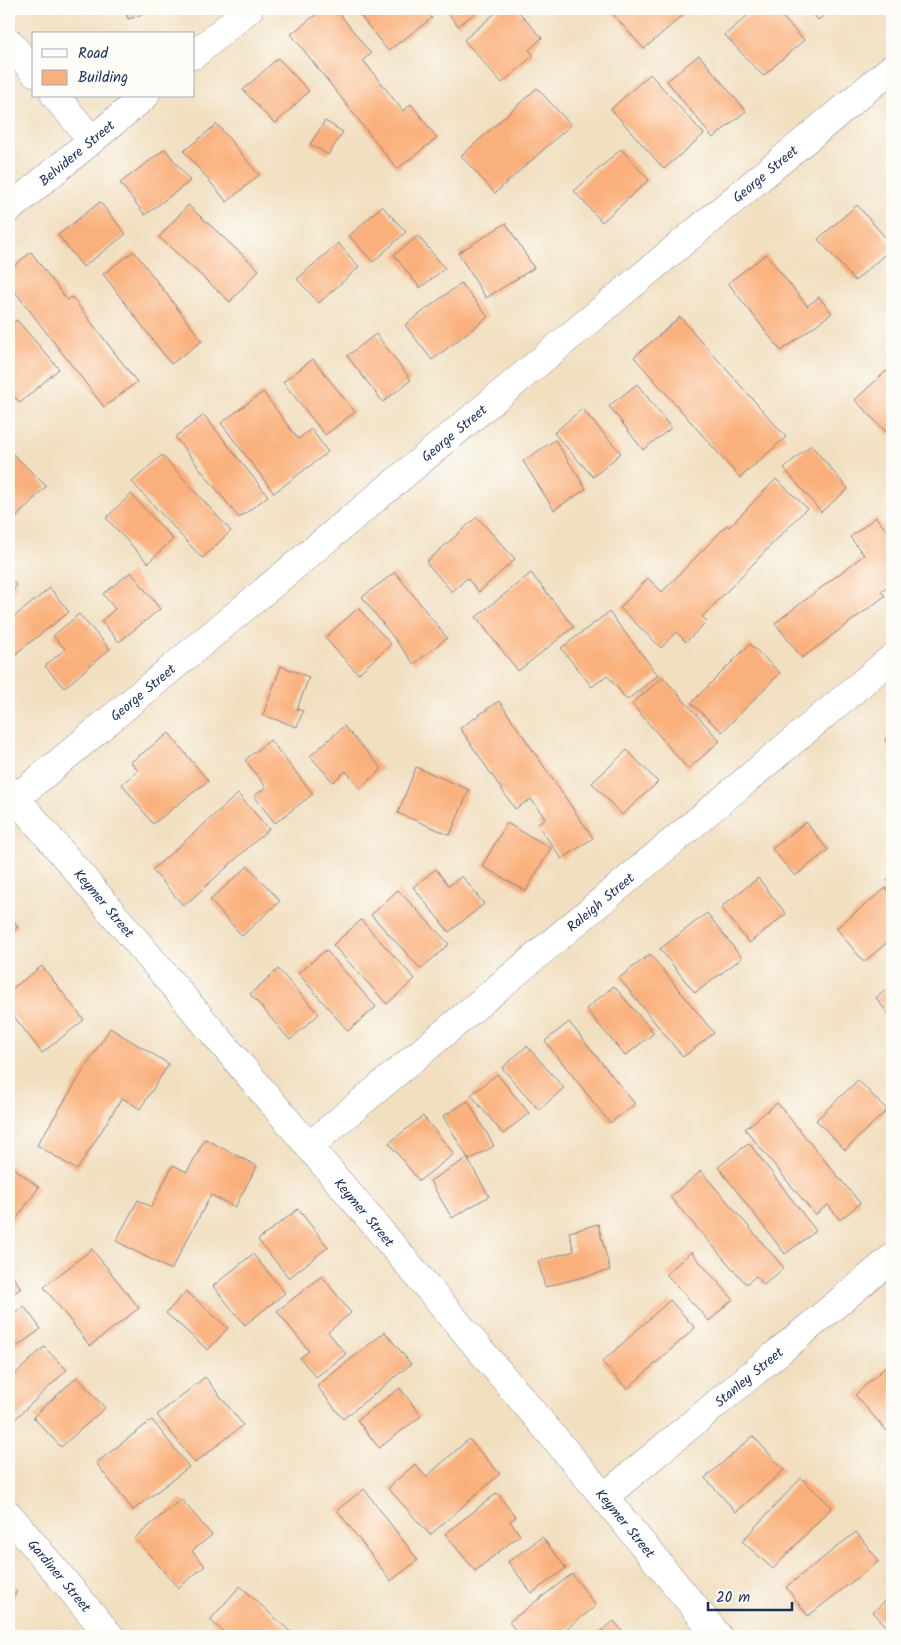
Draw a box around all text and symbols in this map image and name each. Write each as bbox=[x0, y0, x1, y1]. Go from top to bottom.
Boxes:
legend bbox=[32, 32, 195, 98]
text: Road bbox=[78, 42, 109, 66]
text: Building bbox=[78, 66, 128, 90]
street label: Belvidere Street bbox=[34, 115, 121, 192]
street label: George Street bbox=[728, 140, 804, 209]
street label: George Street bbox=[417, 399, 493, 468]
street label: George Street bbox=[106, 659, 182, 727]
street label: Keymer Street bbox=[68, 864, 140, 944]
street label: Raleigh Street bbox=[562, 867, 640, 938]
street label: Keymer Street bbox=[328, 1174, 400, 1253]
street label: Stanley Street bbox=[710, 1342, 789, 1413]
street label: Keymer Street bbox=[589, 1484, 660, 1564]
street label: Gardiner Street bbox=[22, 1535, 96, 1618]
scale bar bbox=[708, 1580, 792, 1612]
text: 20 m bbox=[716, 1586, 750, 1610]

